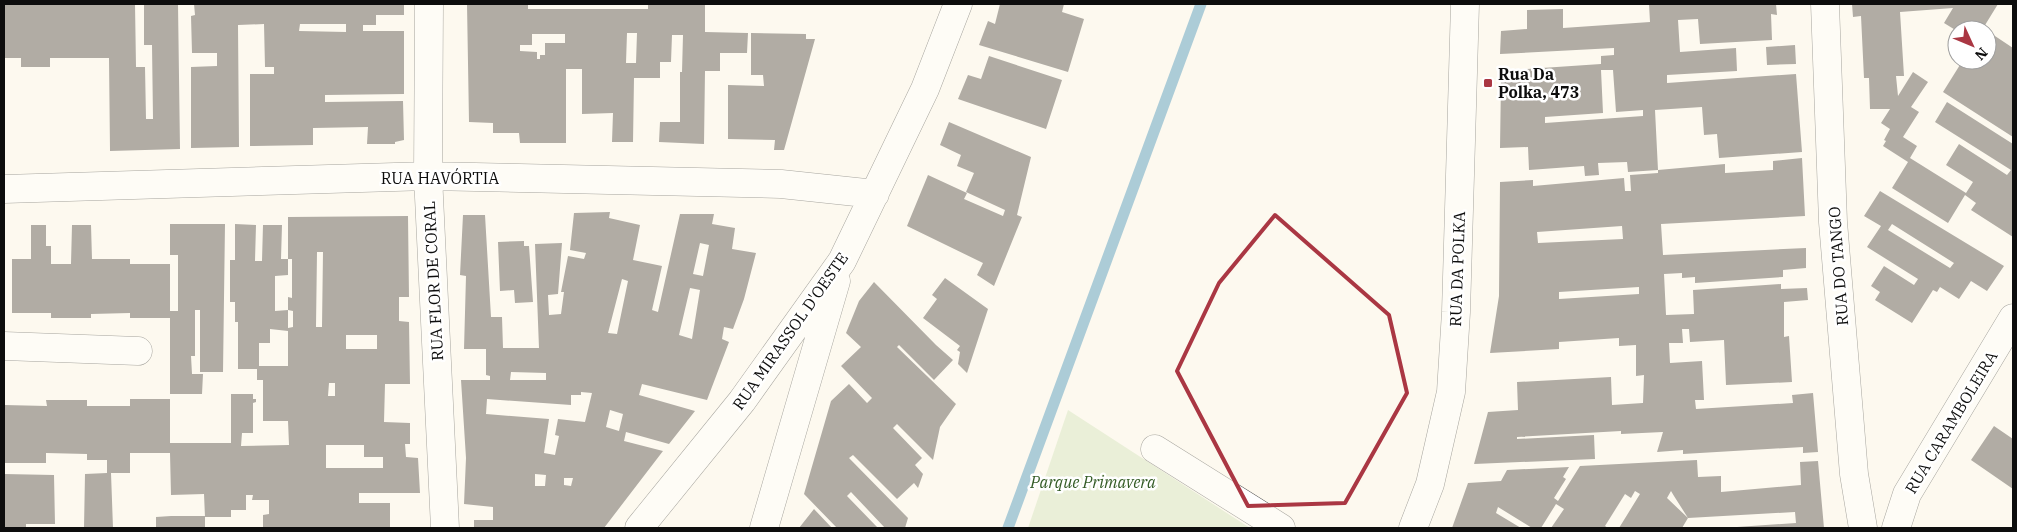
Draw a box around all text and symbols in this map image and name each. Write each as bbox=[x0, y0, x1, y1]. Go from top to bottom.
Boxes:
north arrow bbox=[1947, 20, 1997, 70]
text: N bbox=[1971, 44, 1992, 64]
place label: Rua Da Polka, 473 bbox=[1498, 64, 1579, 102]
marker: Rua Da Polka, 473 bbox=[1482, 77, 1494, 89]
street label: RUA HAVÓRTIA bbox=[381, 167, 499, 188]
street label: RUA FLOR DE CORAL bbox=[419, 201, 447, 361]
street label: RUA DO TANGO bbox=[1824, 206, 1852, 326]
street label: RUA DA POLKA bbox=[1445, 211, 1469, 327]
street label: RUA MIRASSOL D'OESTE bbox=[728, 248, 852, 414]
street label: RUA CARAMBOLEIRA bbox=[1900, 347, 2002, 497]
park label: Parque Primavera bbox=[1029, 472, 1156, 492]

